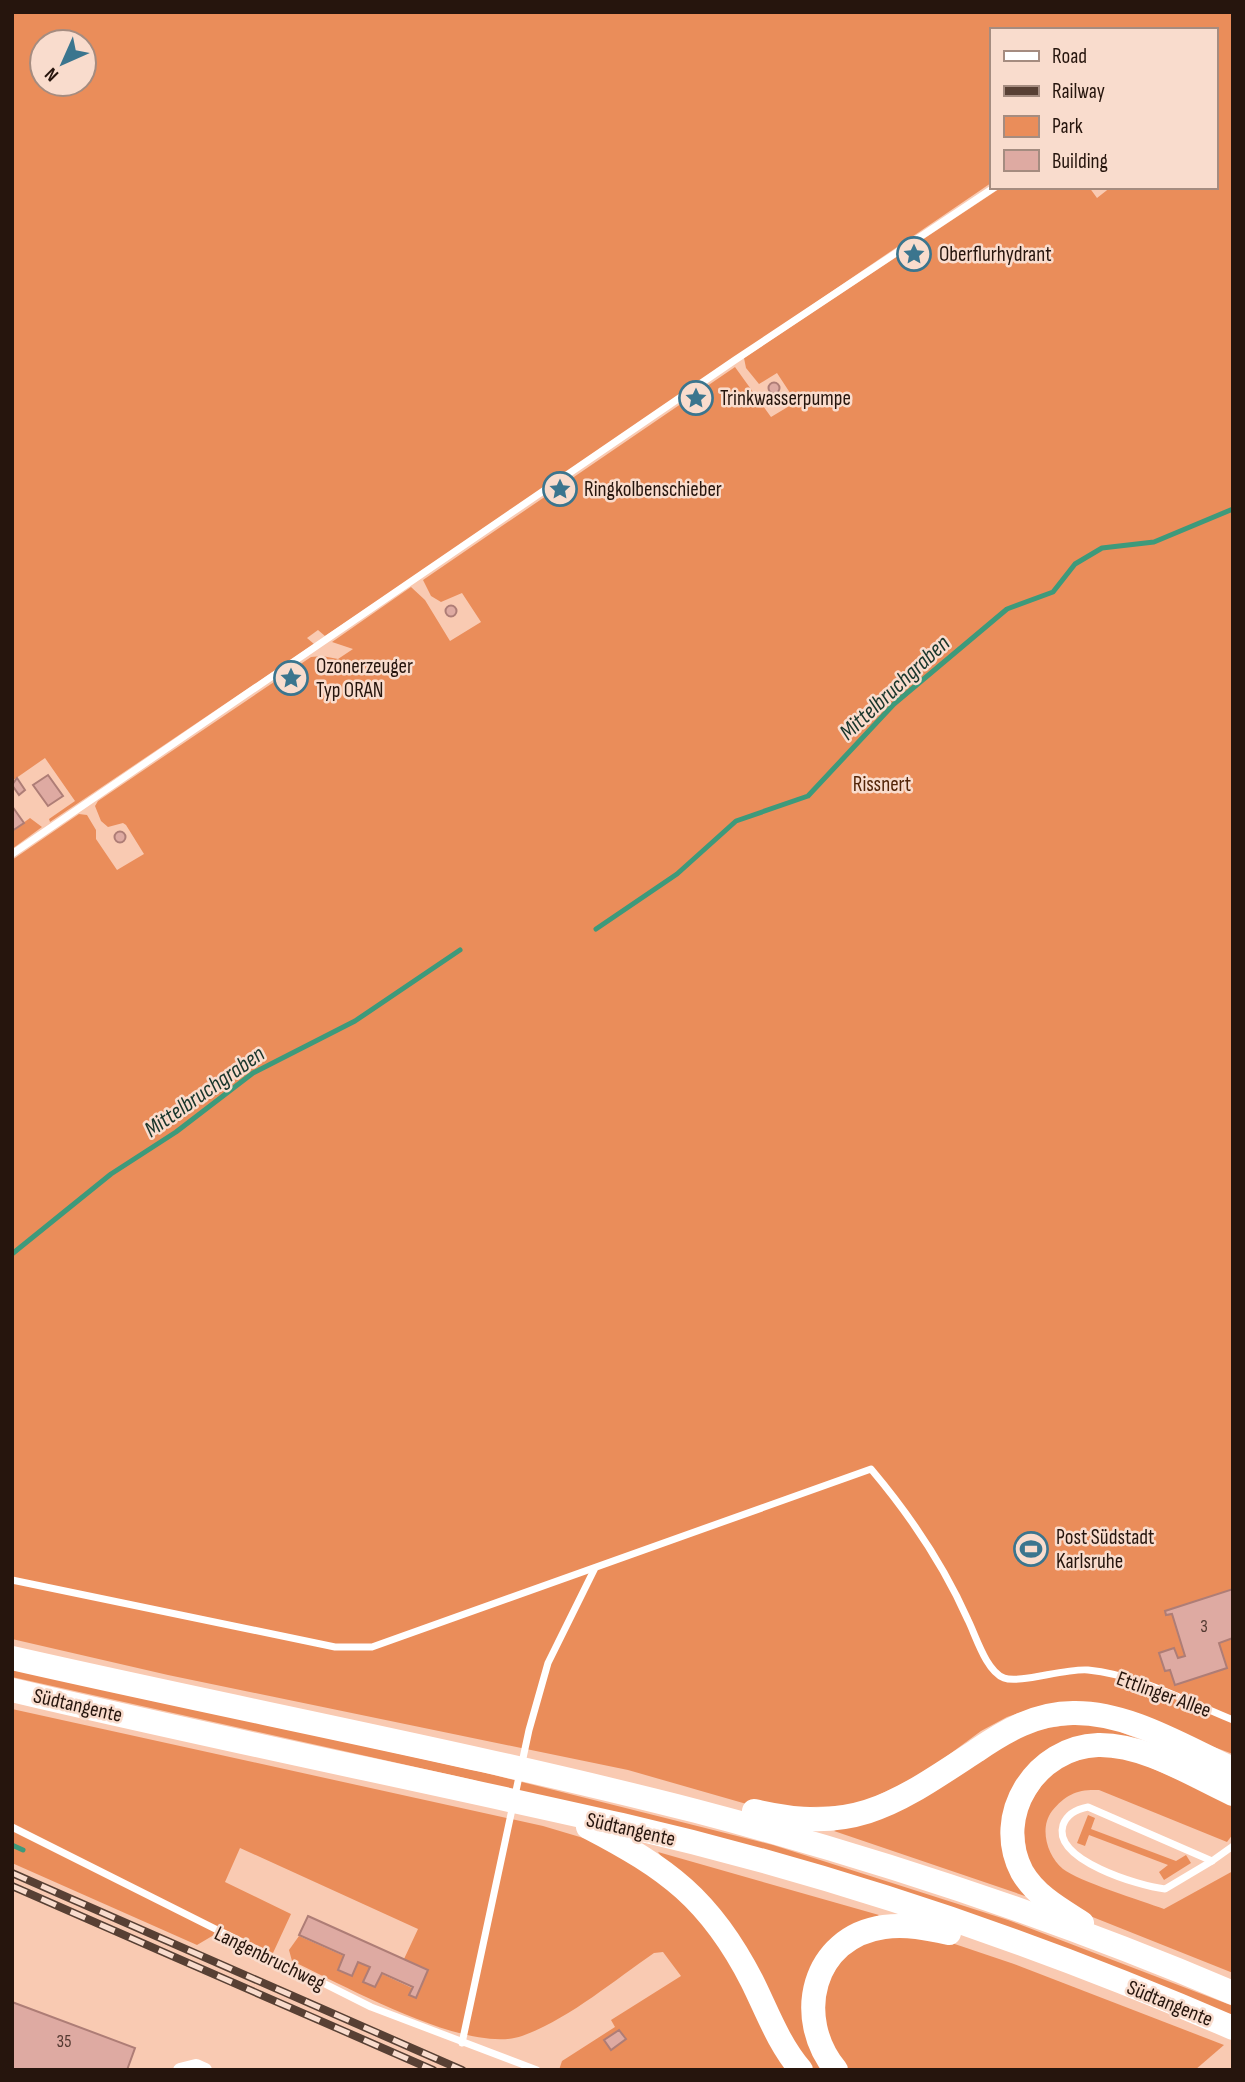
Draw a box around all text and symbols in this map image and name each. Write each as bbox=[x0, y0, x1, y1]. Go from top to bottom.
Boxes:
north arrow bbox=[28, 28, 98, 98]
legend bbox=[990, 28, 1217, 189]
text: Road bbox=[1052, 44, 1087, 69]
text: N bbox=[40, 62, 64, 86]
text: Railway bbox=[1052, 79, 1105, 104]
text: Park bbox=[1052, 114, 1083, 139]
text: Building bbox=[1052, 149, 1108, 174]
place icon: Oberflurhydrant bbox=[895, 235, 933, 273]
place label: Oberflurhydrant bbox=[939, 242, 1052, 267]
place icon: Trinkwasserpumpe bbox=[677, 379, 715, 417]
place label: Trinkwasserpumpe bbox=[720, 386, 851, 411]
place icon: Ringkolbenschieber bbox=[541, 470, 579, 508]
place label: Ringkolbenschieber bbox=[584, 477, 722, 502]
water label: Mittelbruchgraben bbox=[834, 629, 956, 746]
place label: Ozonerzeuger Typ ORAN bbox=[316, 654, 413, 703]
place icon: Ozonerzeuger Typ ORAN bbox=[272, 659, 310, 697]
park label: Rissnert bbox=[853, 772, 911, 797]
water label: Mittelbruchgraben bbox=[139, 1040, 271, 1144]
place label: Post Südstadt Karlsruhe bbox=[1056, 1525, 1154, 1574]
sports icon: Post Südstadt Karlsruhe bbox=[1012, 1530, 1050, 1568]
house number: 3 bbox=[1200, 1616, 1208, 1637]
street label: Ettlinger Allee bbox=[1113, 1666, 1215, 1723]
street label: Südtangente bbox=[31, 1683, 125, 1728]
street label: Südtangente bbox=[584, 1807, 678, 1852]
street label: Langenbruchweg bbox=[210, 1921, 329, 1996]
street label: Südtangente bbox=[1123, 1975, 1216, 2032]
house number: 35 bbox=[57, 2031, 71, 2052]

